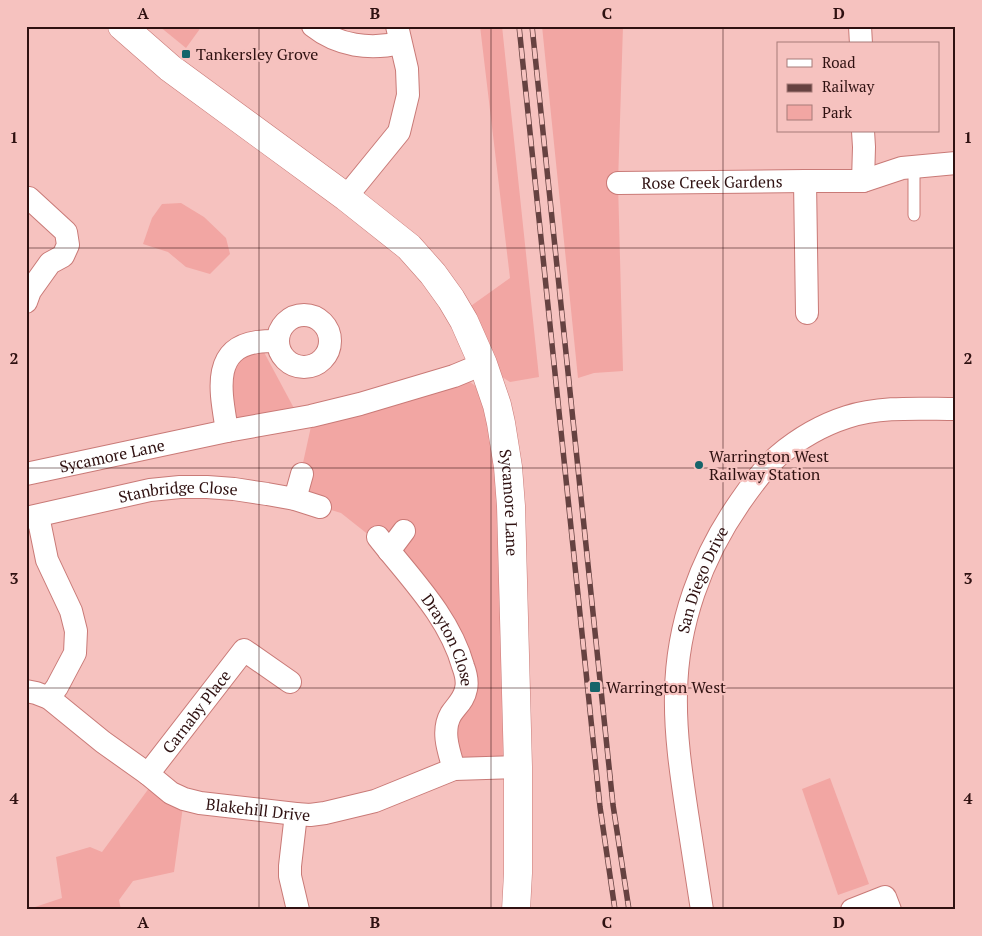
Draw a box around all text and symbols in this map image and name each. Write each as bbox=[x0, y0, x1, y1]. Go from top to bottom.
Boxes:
text: A bbox=[137, 2, 149, 24]
text: B bbox=[370, 2, 380, 24]
text: C bbox=[602, 2, 612, 24]
text: D bbox=[833, 2, 845, 24]
legend bbox=[777, 42, 940, 132]
place label: Tankersley Grove bbox=[196, 43, 318, 65]
marker: Tankersley Grove bbox=[180, 48, 192, 60]
text: Road bbox=[822, 52, 855, 72]
text: Railway bbox=[822, 76, 875, 96]
text: Park bbox=[822, 102, 852, 122]
text: 1 bbox=[9, 126, 19, 148]
text: 1 bbox=[963, 126, 973, 148]
street label: Rose Creek Gardens bbox=[641, 170, 783, 194]
text: 2 bbox=[9, 347, 19, 369]
text: 2 bbox=[963, 347, 973, 369]
street label: Sycamore Lane bbox=[57, 434, 167, 478]
place label: Warrington West Railway Station bbox=[709, 445, 829, 485]
street label: Sycamore Lane bbox=[494, 448, 523, 557]
marker: Warrington West Railway Station bbox=[693, 459, 705, 471]
street label: Stanbridge Close bbox=[116, 476, 239, 508]
street label: San Diego Drive bbox=[672, 522, 733, 635]
text: 3 bbox=[9, 567, 19, 589]
text: 3 bbox=[963, 567, 973, 589]
street label: Drayton Close bbox=[417, 589, 478, 686]
street label: Carnaby Place bbox=[157, 665, 236, 758]
place label: Warrington West bbox=[606, 676, 726, 698]
marker: Warrington West bbox=[588, 680, 602, 694]
text: 4 bbox=[9, 787, 19, 809]
text: 4 bbox=[963, 787, 973, 809]
street label: Blakehill Drive bbox=[205, 793, 311, 826]
text: A bbox=[137, 911, 149, 933]
text: B bbox=[370, 911, 380, 933]
text: C bbox=[602, 911, 612, 933]
text: D bbox=[833, 911, 845, 933]

